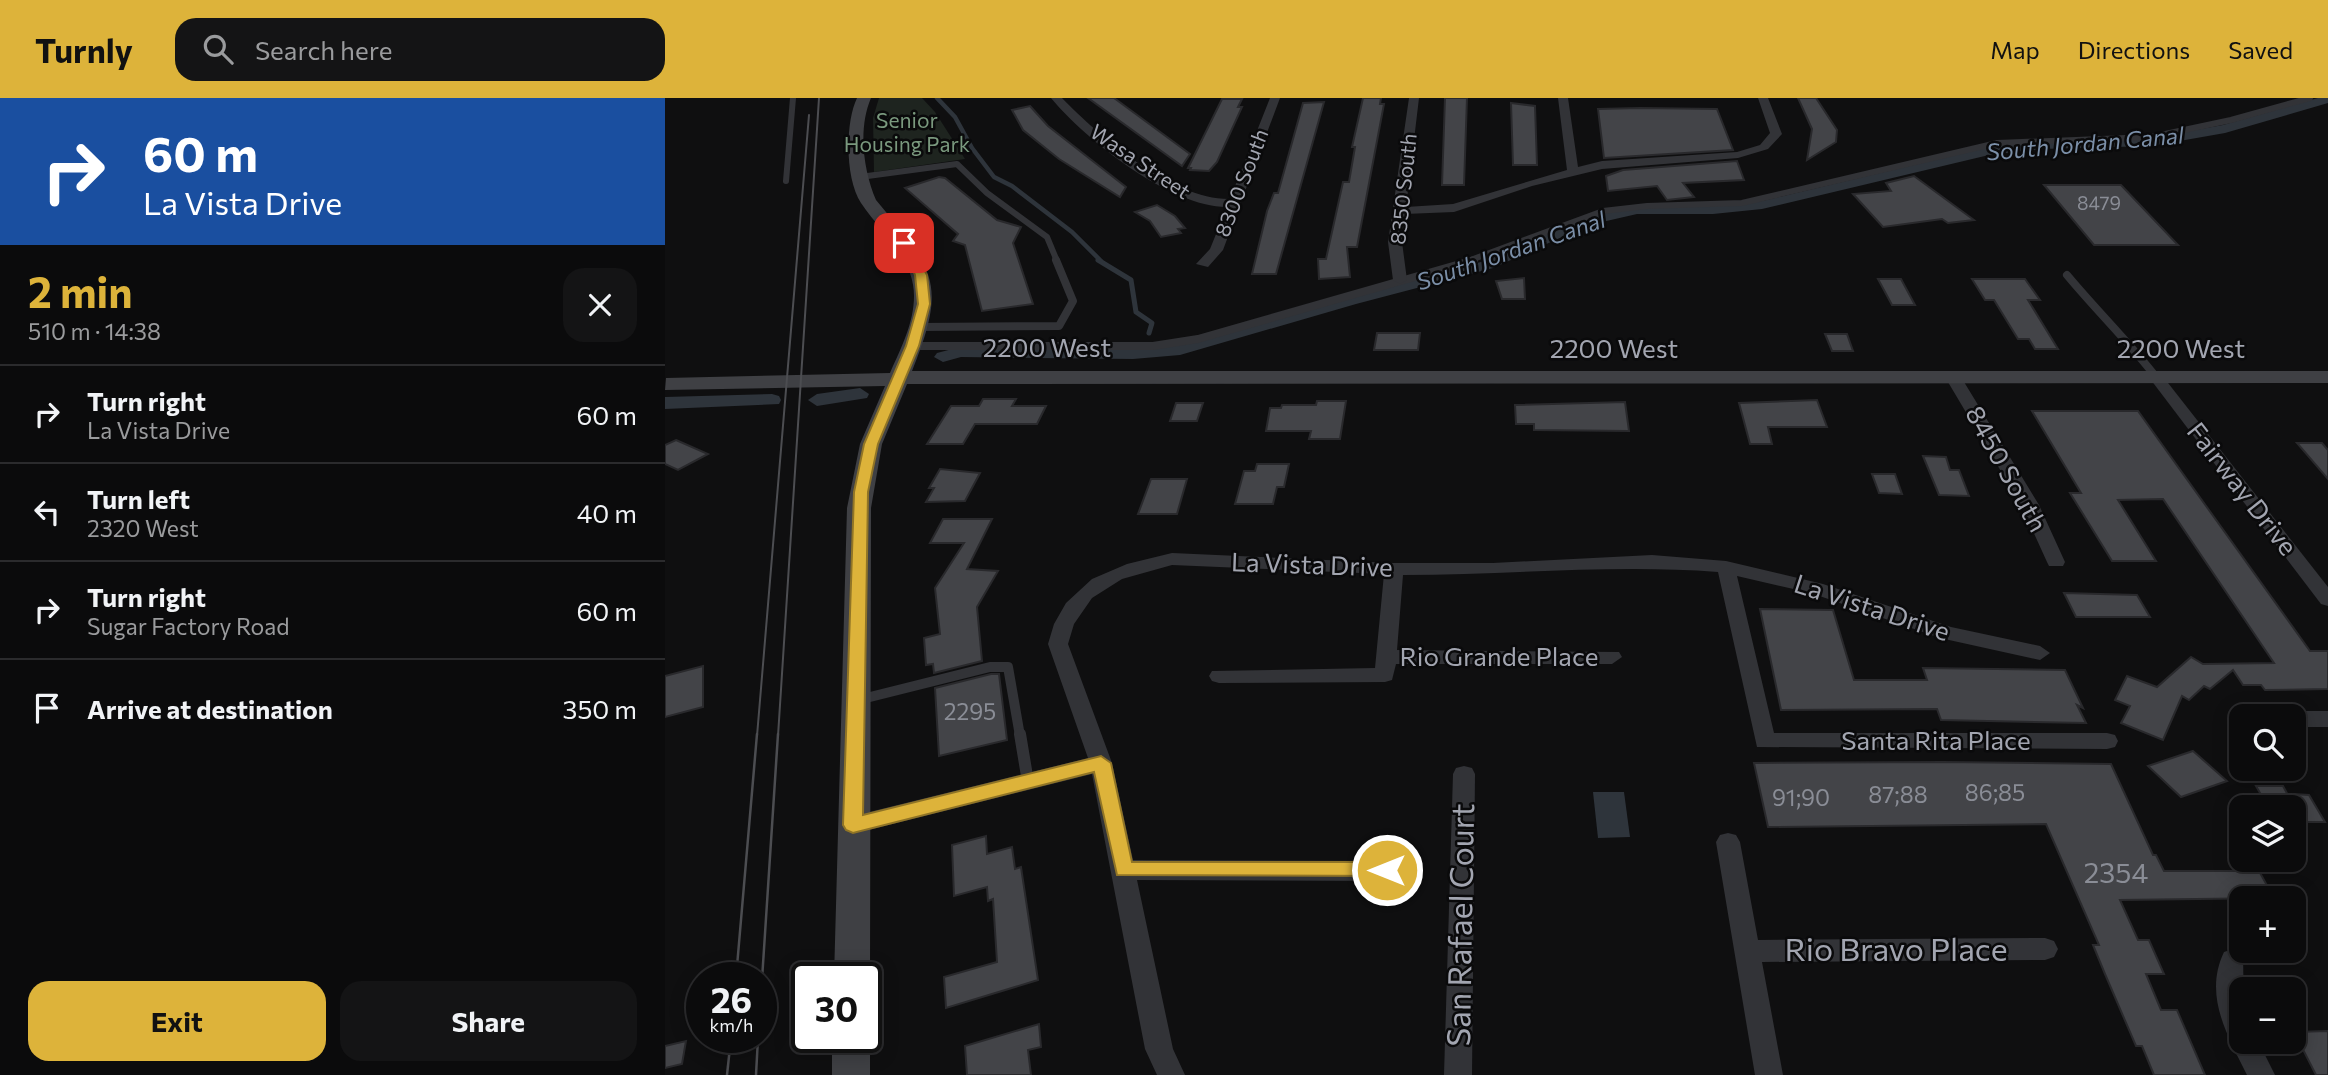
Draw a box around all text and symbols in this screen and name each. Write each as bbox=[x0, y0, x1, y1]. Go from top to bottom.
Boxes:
search box bbox=[175, 18, 665, 81]
text: Turnly bbox=[35, 29, 133, 70]
icon: search bbox=[199, 30, 237, 68]
text: Search here bbox=[255, 34, 392, 65]
text: Map bbox=[1990, 35, 2040, 64]
text: Directions bbox=[2078, 35, 2190, 64]
text: Saved bbox=[2228, 35, 2293, 64]
park label: Senior Housing Park bbox=[844, 107, 970, 156]
street label: Wasa Street bbox=[1086, 118, 1196, 203]
water label: South Jordan Canal bbox=[1985, 120, 2186, 166]
text: 60 m bbox=[143, 122, 258, 182]
street label: 8300 South bbox=[1209, 125, 1273, 240]
icon: right bbox=[28, 126, 119, 217]
street label: 8350 South bbox=[1384, 132, 1421, 246]
text: La Vista Drive bbox=[143, 182, 342, 222]
house number: 8479 bbox=[2077, 191, 2121, 214]
water label: South Jordan Canal bbox=[1412, 204, 1610, 296]
pin bbox=[874, 213, 934, 273]
icon: arrive bbox=[885, 224, 923, 262]
text: 2 min bbox=[28, 265, 133, 317]
button: close bbox=[563, 268, 637, 342]
text: 510 m · 14:38 bbox=[28, 317, 161, 345]
street label: 2200 West bbox=[983, 331, 1111, 362]
street label: 2200 West bbox=[1550, 332, 1678, 363]
street label: 2200 West bbox=[2117, 332, 2245, 363]
text: Turn right bbox=[87, 385, 206, 416]
icon: right bbox=[28, 395, 66, 433]
text: 60 m bbox=[577, 399, 637, 430]
street label: 8450 South bbox=[1960, 400, 2055, 537]
street label: Fairway Drive bbox=[2182, 415, 2305, 561]
text: La Vista Drive bbox=[87, 416, 230, 444]
text: Turn left bbox=[87, 483, 190, 514]
icon: left bbox=[28, 493, 66, 531]
text: 40 m bbox=[577, 497, 637, 528]
text: 2320 West bbox=[87, 514, 199, 542]
street label: La Vista Drive bbox=[1231, 545, 1393, 582]
street label: La Vista Drive bbox=[1791, 567, 1954, 646]
text: Turn right bbox=[87, 581, 206, 612]
icon: right bbox=[28, 591, 66, 629]
text: 60 m bbox=[577, 595, 637, 626]
text: Sugar Factory Road bbox=[87, 612, 290, 640]
street label: Rio Grande Place bbox=[1399, 640, 1599, 671]
icon: arrive bbox=[28, 689, 66, 727]
text: Arrive at destination bbox=[87, 693, 333, 724]
text: 350 m bbox=[563, 693, 637, 724]
house number: 2295 bbox=[944, 697, 996, 725]
map controls bbox=[2229, 704, 2306, 1054]
button: search bbox=[2229, 704, 2306, 781]
street label: Santa Rita Place bbox=[1841, 724, 2031, 755]
house number: 86;85 bbox=[1965, 778, 2025, 806]
house number: 87;88 bbox=[1868, 780, 1928, 808]
house number: 91;90 bbox=[1772, 783, 1830, 811]
button: layers bbox=[2229, 795, 2306, 872]
street label: San Rafael Court bbox=[1437, 803, 1481, 1047]
position arrow bbox=[1350, 833, 1424, 907]
house number: 2354 bbox=[2084, 855, 2148, 889]
button: + bbox=[2229, 886, 2306, 963]
street label: Rio Bravo Place bbox=[1784, 928, 2008, 968]
speed limit sign: 30 bbox=[791, 962, 882, 1053]
text: 26 bbox=[711, 977, 752, 1020]
button: − bbox=[2229, 977, 2306, 1054]
button: Exit bbox=[28, 981, 326, 1061]
button: Share bbox=[340, 981, 637, 1061]
text: km/h bbox=[710, 1014, 753, 1036]

